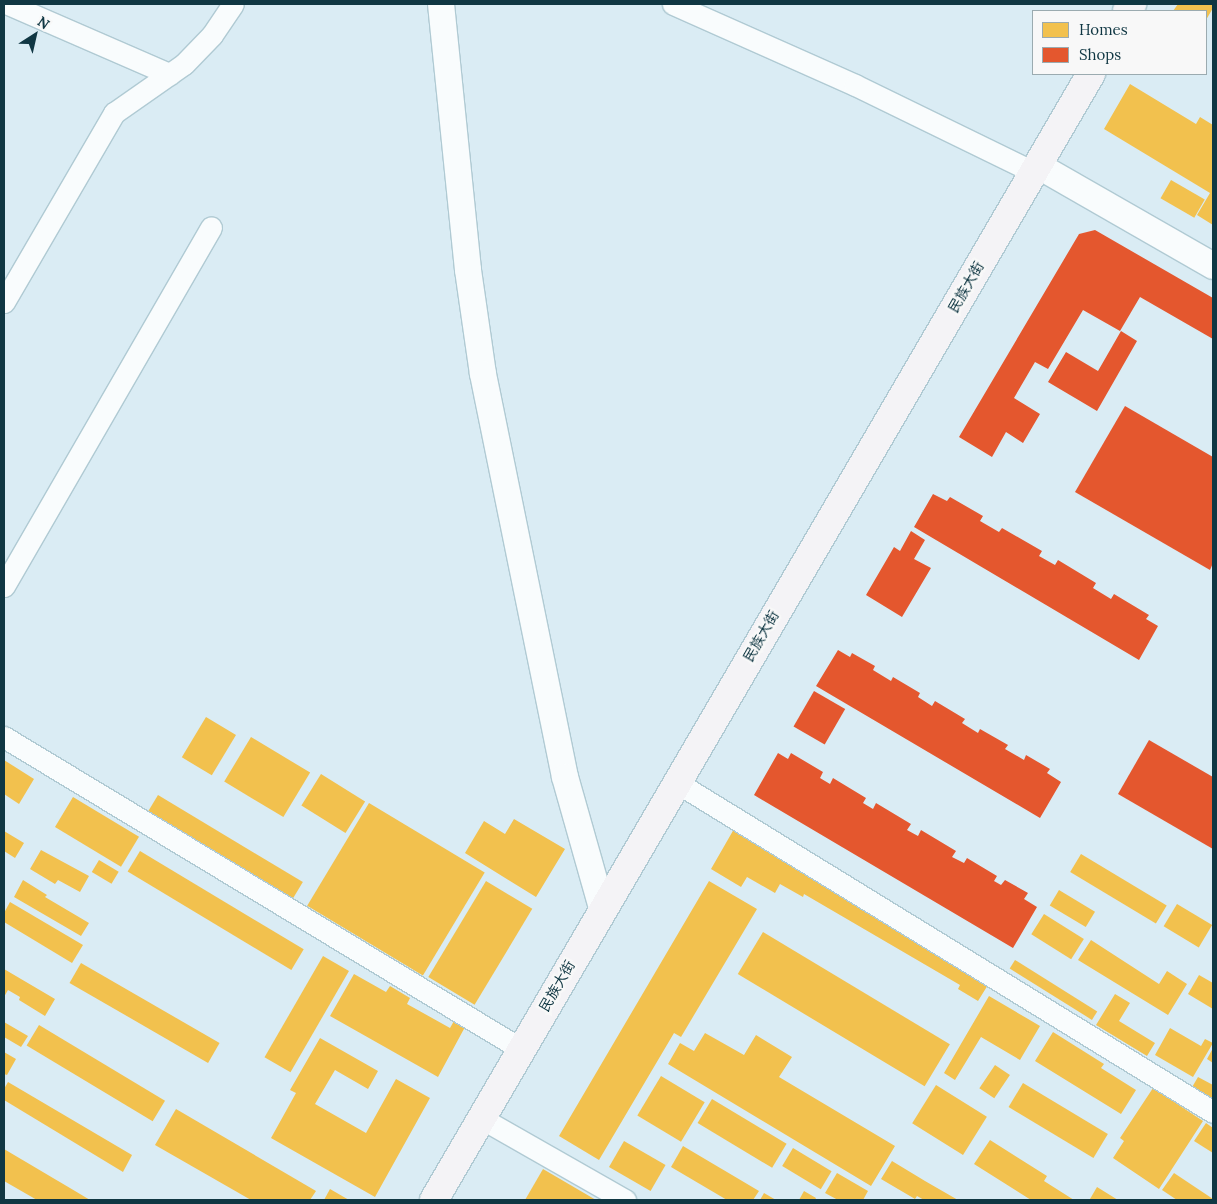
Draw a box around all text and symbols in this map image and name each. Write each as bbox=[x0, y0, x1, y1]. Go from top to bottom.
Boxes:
north arrow bbox=[10, 10, 60, 60]
legend bbox=[1032, 10, 1207, 75]
text: N bbox=[34, 12, 53, 33]
text: Homes bbox=[1079, 20, 1128, 39]
text: Shops bbox=[1079, 45, 1121, 64]
street label: 民族大街 bbox=[945, 259, 987, 315]
street label: 民族大街 bbox=[740, 608, 782, 664]
street label: 民族大街 bbox=[536, 958, 578, 1014]

